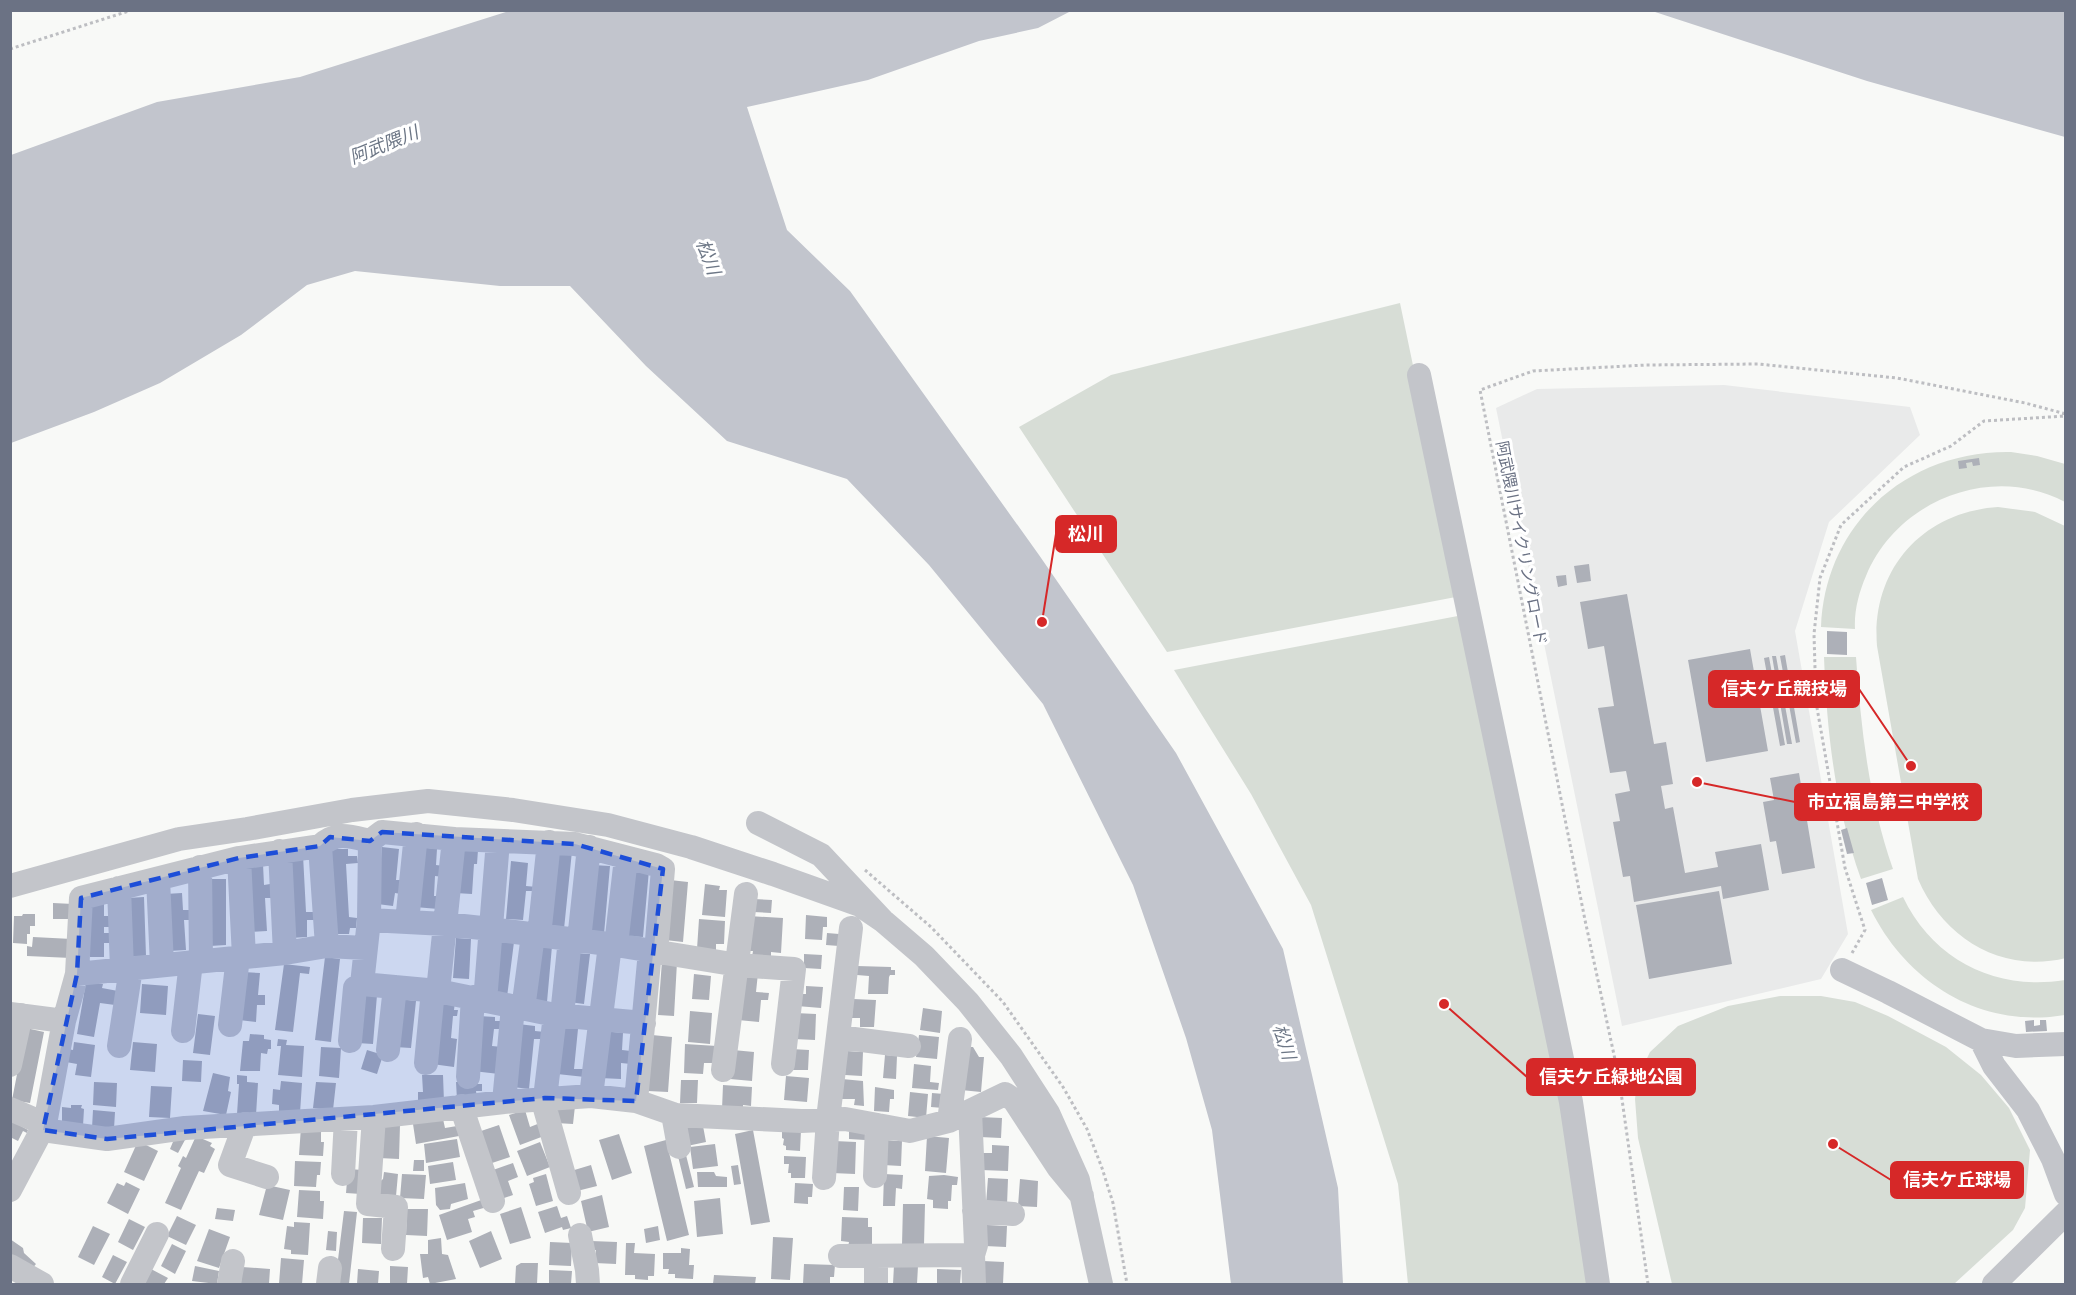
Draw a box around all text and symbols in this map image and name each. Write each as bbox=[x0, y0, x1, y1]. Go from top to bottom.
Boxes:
water label: 阿武隈川 bbox=[346, 120, 423, 169]
water label: 松川 bbox=[691, 236, 726, 280]
street label: 阿武隈川サイクリングロード bbox=[1492, 439, 1552, 647]
callout: 松川 bbox=[1056, 516, 1116, 552]
text: 松川 bbox=[1068, 522, 1104, 545]
callout: 信夫ケ丘競技場 bbox=[1709, 671, 1859, 707]
text: 信夫ケ丘競技場 bbox=[1721, 677, 1847, 700]
callout: 市立福島第三中学校 bbox=[1795, 784, 1981, 820]
text: 市立福島第三中学校 bbox=[1807, 790, 1969, 813]
water label: 松川 bbox=[1268, 1021, 1302, 1064]
callout: 信夫ケ丘緑地公園 bbox=[1527, 1059, 1695, 1095]
text: 信夫ケ丘緑地公園 bbox=[1539, 1065, 1683, 1088]
callout: 信夫ケ丘球場 bbox=[1891, 1162, 2023, 1198]
text: 信夫ケ丘球場 bbox=[1903, 1168, 2011, 1191]

